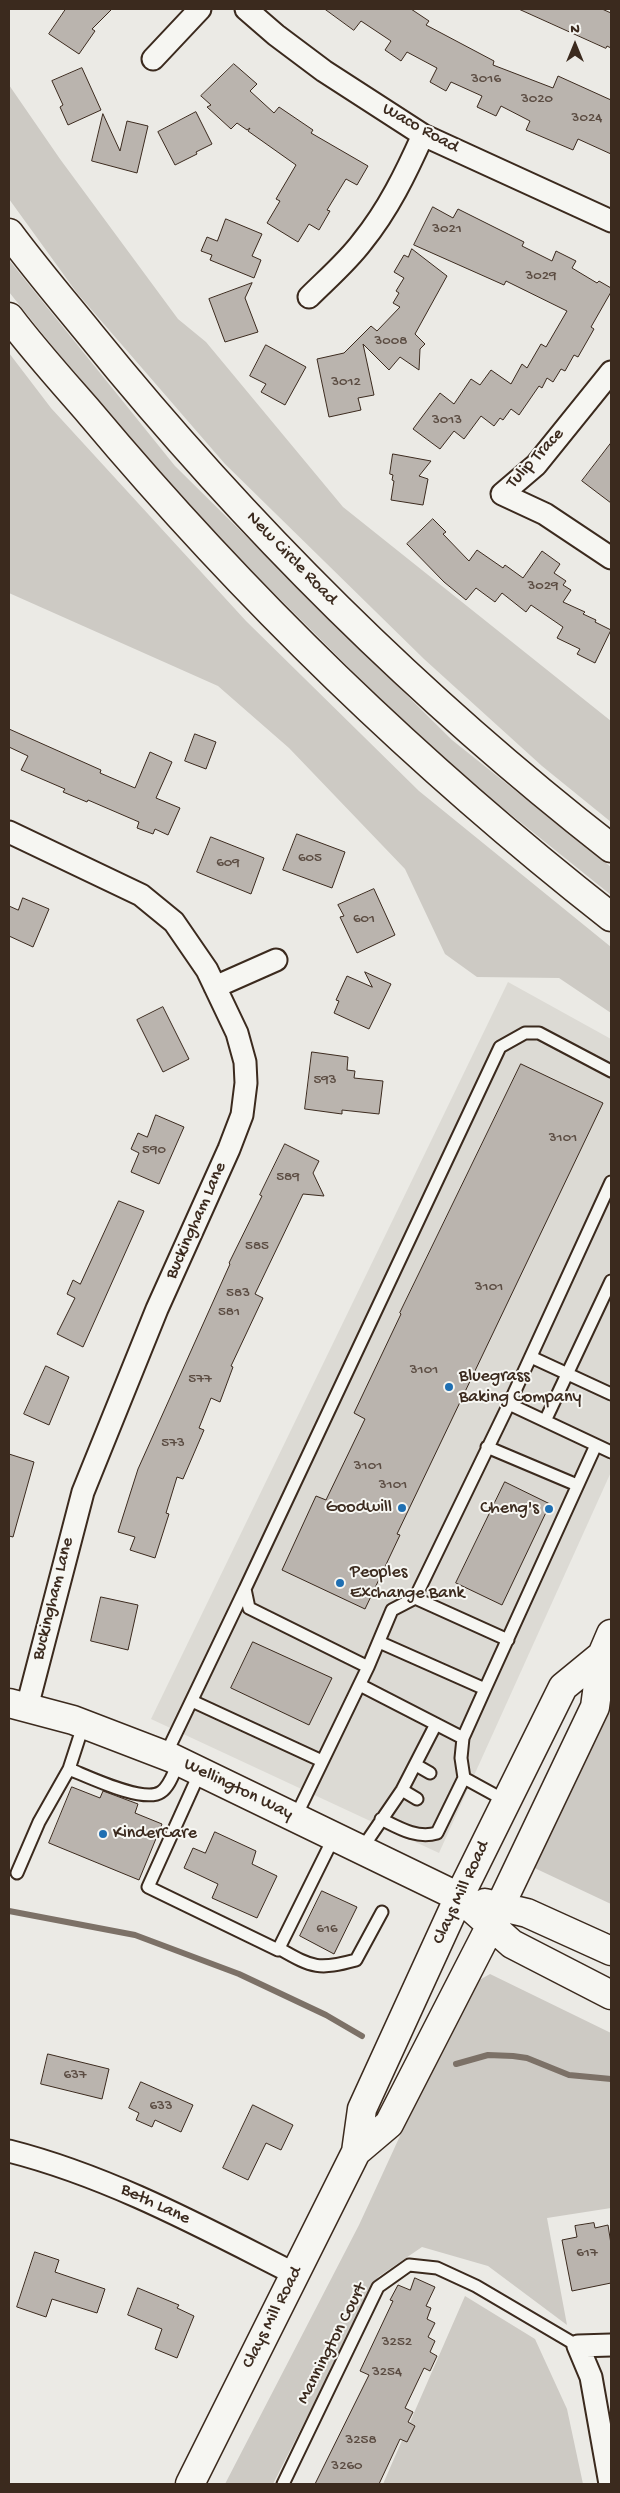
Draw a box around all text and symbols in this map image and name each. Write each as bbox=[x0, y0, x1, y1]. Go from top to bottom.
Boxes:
north arrow bbox=[550, 20, 600, 70]
text: N bbox=[570, 21, 580, 38]
house number: 3016 bbox=[471, 71, 501, 89]
house number: 3020 bbox=[521, 91, 553, 109]
street label: Waco Road bbox=[378, 99, 462, 159]
house number: 3024 bbox=[572, 110, 602, 128]
house number: 3021 bbox=[432, 221, 462, 239]
house number: 3029 bbox=[525, 268, 557, 286]
house number: 3008 bbox=[374, 333, 408, 351]
house number: 3012 bbox=[331, 374, 361, 392]
house number: 3013 bbox=[432, 412, 462, 430]
street label: Tulip Trace bbox=[503, 424, 569, 494]
street label: New Circle Road bbox=[241, 508, 341, 610]
house number: 3029 bbox=[527, 578, 559, 596]
house number: 605 bbox=[298, 850, 322, 868]
house number: 609 bbox=[216, 855, 240, 873]
house number: 601 bbox=[353, 911, 375, 929]
house number: 593 bbox=[313, 1072, 337, 1090]
house number: 3101 bbox=[549, 1130, 577, 1148]
house number: 590 bbox=[142, 1142, 166, 1160]
street label: Buckingham Lane bbox=[162, 1159, 232, 1283]
house number: 589 bbox=[276, 1169, 300, 1187]
house number: 585 bbox=[245, 1238, 269, 1256]
house number: 3101 bbox=[475, 1279, 503, 1297]
house number: 583 bbox=[226, 1285, 250, 1303]
house number: 581 bbox=[218, 1304, 240, 1322]
house number: 3101 bbox=[410, 1362, 438, 1380]
place label: Bluegrass Baking Company bbox=[459, 1366, 581, 1408]
house number: 577 bbox=[188, 1371, 212, 1389]
marker: Bluegrass Baking Company bbox=[443, 1381, 455, 1393]
house number: 573 bbox=[161, 1435, 185, 1453]
house number: 3101 bbox=[354, 1458, 382, 1476]
house number: 3101 bbox=[379, 1477, 407, 1495]
place label: Goodwill bbox=[326, 1497, 392, 1519]
place label: Cheng's bbox=[480, 1498, 539, 1520]
marker: Goodwill bbox=[396, 1502, 408, 1514]
marker: Cheng's bbox=[543, 1503, 555, 1515]
street label: Buckingham Lane bbox=[28, 1535, 80, 1663]
place label: Peoples Exchange Bank bbox=[350, 1562, 465, 1605]
marker: Peoples Exchange Bank bbox=[334, 1577, 346, 1589]
street label: Wellington Way bbox=[180, 1754, 296, 1826]
place label: KinderCare bbox=[113, 1823, 197, 1845]
marker: KinderCare bbox=[97, 1828, 109, 1840]
street label: Clays Mill Road bbox=[429, 1838, 495, 1948]
house number: 616 bbox=[316, 1921, 338, 1939]
house number: 637 bbox=[63, 2067, 87, 2085]
house number: 633 bbox=[149, 2098, 173, 2116]
street label: Beth Lane bbox=[117, 2180, 193, 2230]
house number: 617 bbox=[576, 2245, 598, 2263]
street label: Clays Mill Road bbox=[238, 2263, 308, 2373]
street label: Mannington Court bbox=[293, 2280, 373, 2408]
house number: 3252 bbox=[382, 2334, 412, 2352]
house number: 3254 bbox=[372, 2364, 402, 2382]
house number: 3258 bbox=[345, 2432, 377, 2450]
house number: 3260 bbox=[331, 2458, 363, 2476]

